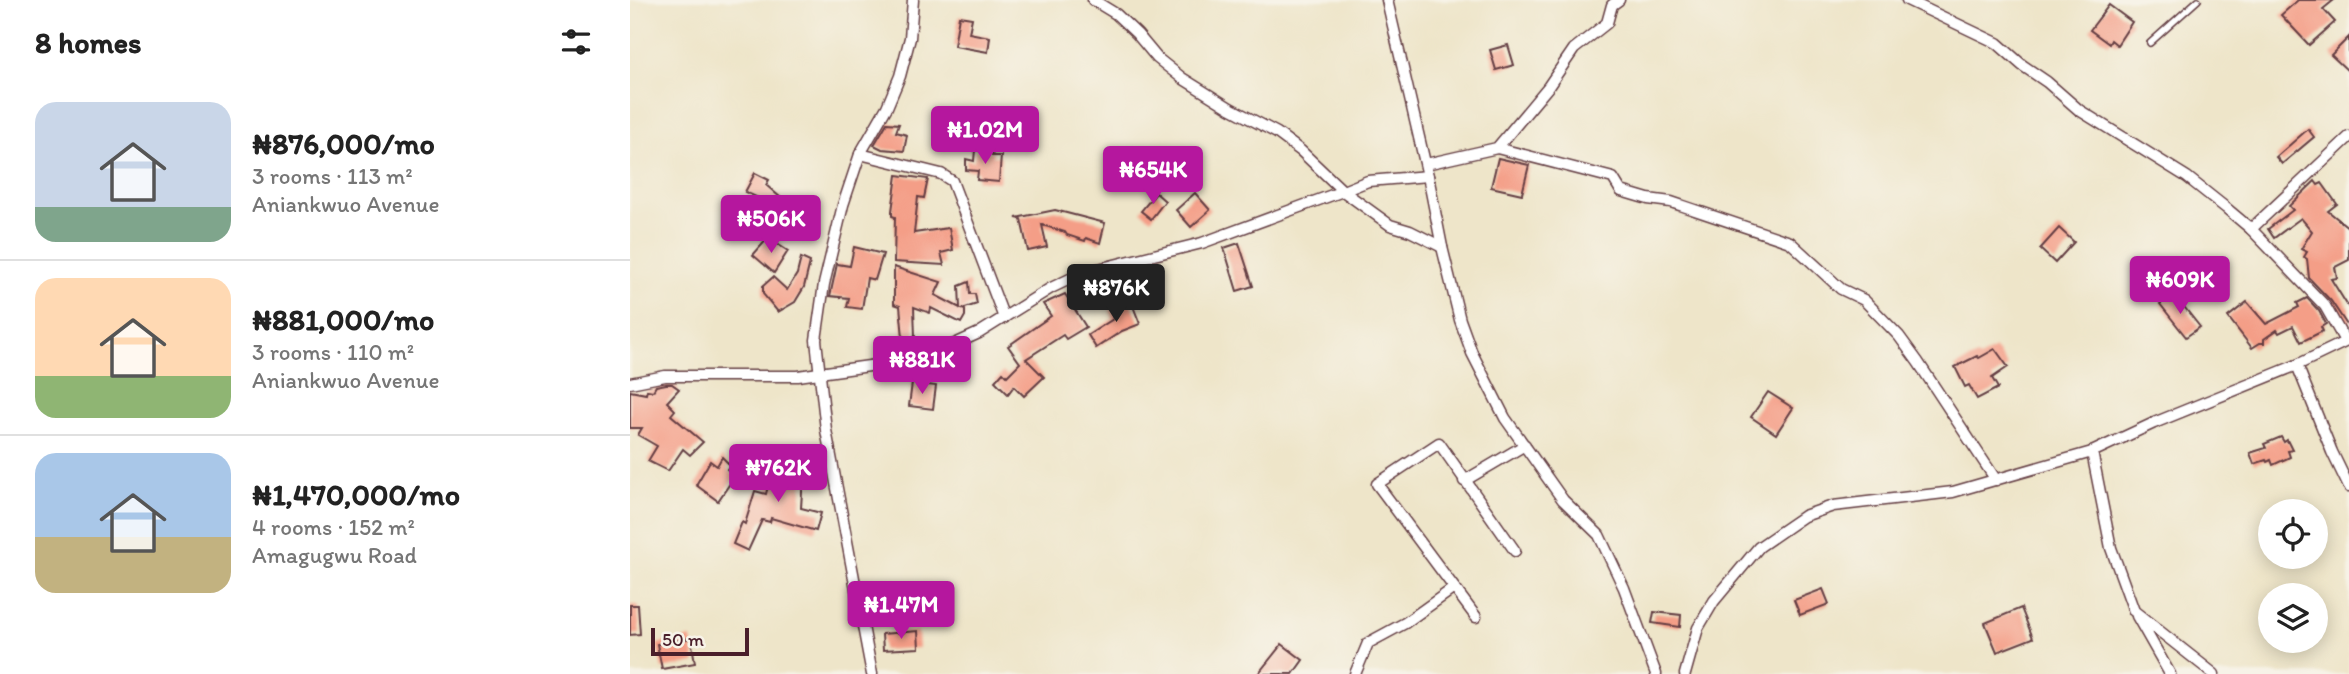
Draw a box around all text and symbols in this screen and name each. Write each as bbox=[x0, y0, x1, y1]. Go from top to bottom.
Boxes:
icon: filters bbox=[557, 23, 595, 61]
text: 8 homes bbox=[35, 24, 142, 61]
pin: ₦1.02M bbox=[928, 106, 1042, 166]
text: ₦1.02M bbox=[947, 115, 1023, 143]
text: ₦876,000/mo bbox=[252, 125, 435, 162]
icon: home bbox=[91, 130, 175, 214]
pin: ₦654K bbox=[1104, 146, 1202, 206]
text: ₦654K bbox=[1119, 155, 1187, 183]
text: 3 rooms · 113 m² bbox=[252, 162, 413, 190]
text: Aniankwuo Avenue bbox=[252, 190, 440, 218]
pin: ₦506K bbox=[722, 196, 820, 255]
text: ₦506K bbox=[737, 204, 805, 232]
pin: ₦609K bbox=[2131, 256, 2229, 316]
pin: ₦876K bbox=[1067, 264, 1165, 324]
text: ₦609K bbox=[2146, 265, 2214, 293]
text: ₦876K bbox=[1083, 273, 1149, 301]
text: ₦881,000/mo bbox=[252, 301, 434, 338]
icon: home bbox=[91, 306, 175, 390]
pin: ₦881K bbox=[873, 336, 971, 396]
text: 3 rooms · 110 m² bbox=[252, 338, 414, 366]
text: ₦881K bbox=[889, 345, 955, 373]
text: Aniankwuo Avenue bbox=[252, 366, 440, 394]
pin: ₦762K bbox=[729, 444, 827, 504]
text: ₦762K bbox=[745, 453, 811, 481]
text: ₦1,470,000/mo bbox=[252, 476, 460, 513]
icon: home bbox=[91, 481, 175, 565]
map controls bbox=[2258, 499, 2328, 653]
button: locate bbox=[2258, 499, 2328, 569]
text: 4 rooms · 152 m² bbox=[252, 513, 415, 541]
text: Amagugwu Road bbox=[252, 541, 417, 569]
pin: ₦1.47M bbox=[844, 582, 958, 641]
button: layers bbox=[2258, 583, 2328, 653]
text: ₦1.47M bbox=[864, 590, 938, 618]
scale bar bbox=[651, 625, 749, 657]
text: 50 m bbox=[662, 628, 704, 651]

